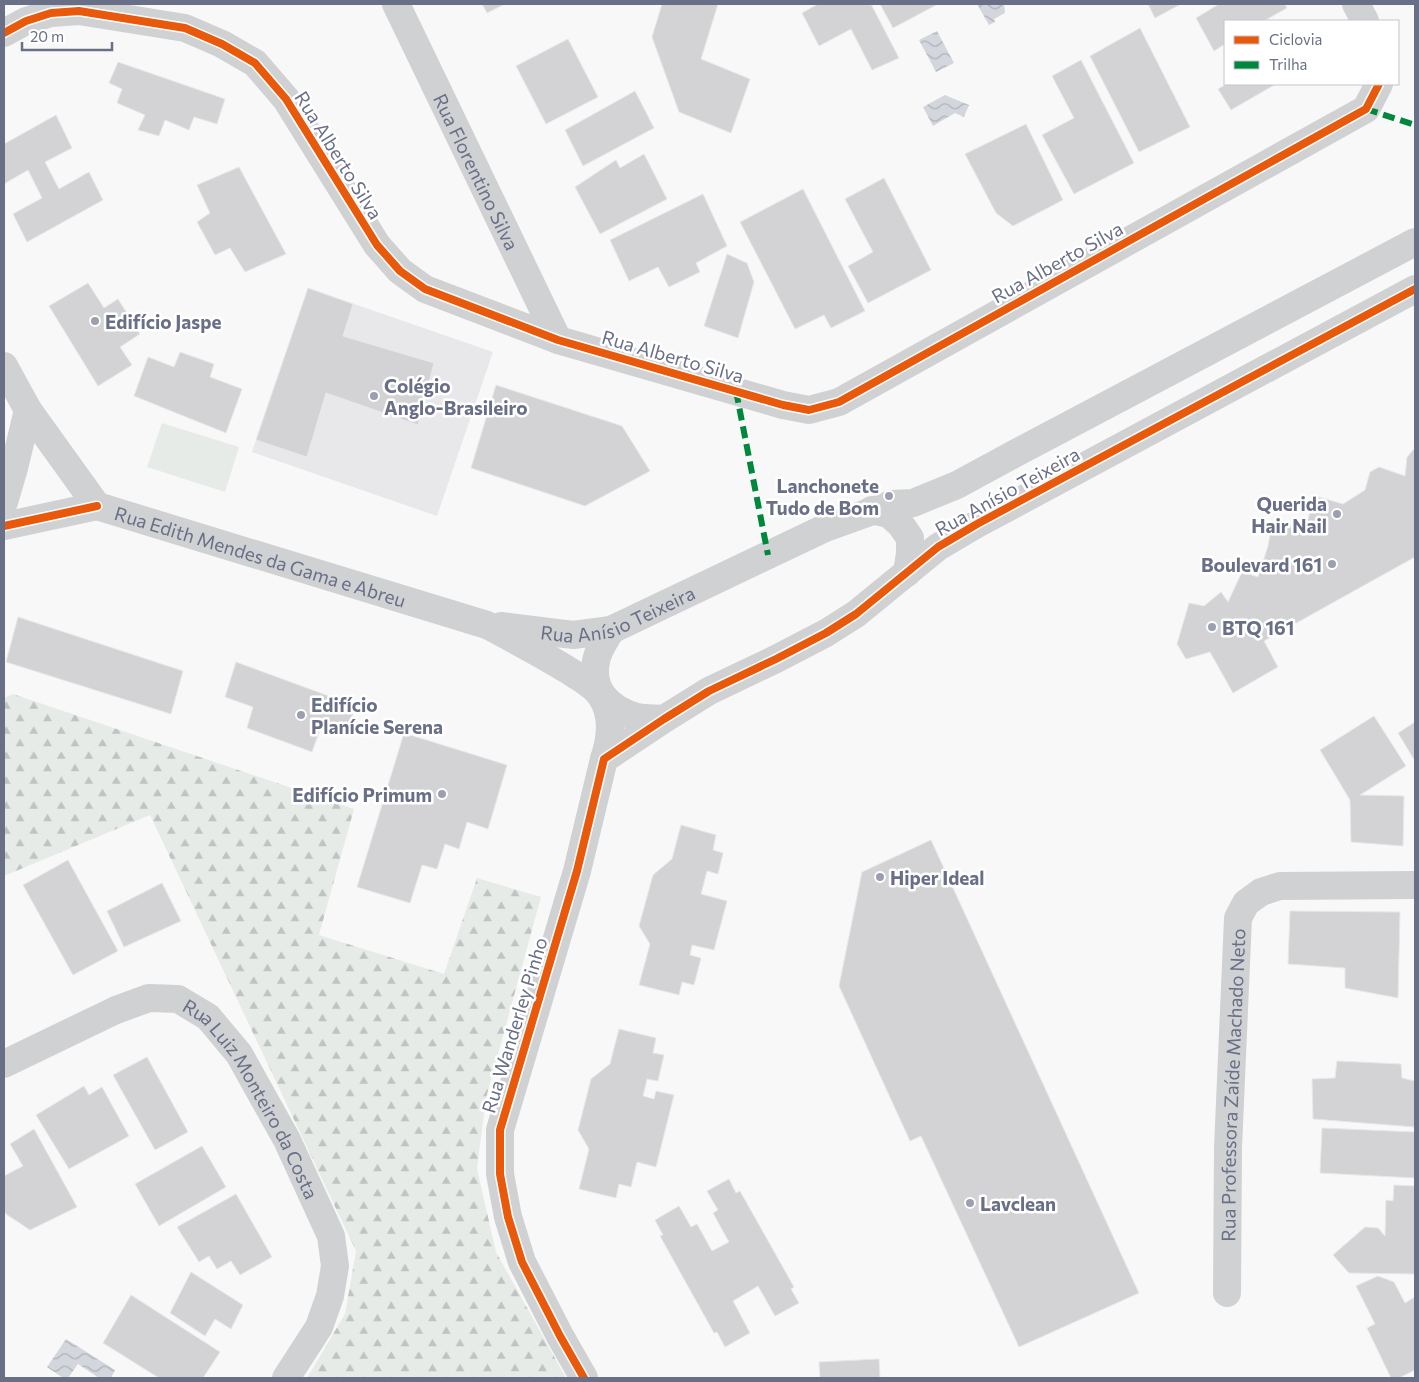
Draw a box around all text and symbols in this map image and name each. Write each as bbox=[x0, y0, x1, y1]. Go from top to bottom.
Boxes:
scale bar bbox=[22, 20, 112, 52]
legend bbox=[1224, 20, 1399, 85]
text: 20 m bbox=[30, 27, 64, 45]
text: Ciclovia bbox=[1269, 30, 1322, 48]
text: Trilha bbox=[1269, 55, 1307, 73]
street label: Rua Alberto Silva bbox=[290, 87, 388, 223]
street label: Rua Florentino Silva bbox=[429, 89, 524, 254]
street label: Rua Alberto Silva bbox=[987, 216, 1127, 308]
place label: Edifício Jaspe bbox=[105, 310, 221, 333]
marker: Edifício Jaspe bbox=[89, 315, 101, 327]
street label: Rua Alberto Silva bbox=[599, 325, 747, 387]
place label: Colégio Anglo-Brasileiro bbox=[384, 374, 528, 419]
marker: Colégio Anglo-Brasileiro bbox=[368, 390, 380, 402]
street label: Rua Anísio Teixeira bbox=[931, 442, 1083, 540]
place label: Lanchonete Tudo de Bom bbox=[766, 474, 879, 519]
marker: Lanchonete Tudo de Bom bbox=[883, 490, 895, 502]
place label: Querida Hair Nail bbox=[1251, 492, 1327, 537]
street label: Rua Edith Mendes da Gama e Abreu bbox=[112, 501, 409, 611]
marker: Querida Hair Nail bbox=[1331, 508, 1343, 520]
place label: Boulevard 161 bbox=[1201, 553, 1322, 576]
marker: Boulevard 161 bbox=[1326, 558, 1338, 570]
street label: Rua Anísio Teixeira bbox=[539, 580, 698, 646]
place label: BTQ 161 bbox=[1222, 616, 1294, 639]
marker: BTQ 161 bbox=[1206, 621, 1218, 633]
place label: Edifício Planície Serena bbox=[311, 693, 443, 738]
marker: Edifício Planície Serena bbox=[295, 709, 307, 721]
place label: Edifício Primum bbox=[292, 783, 432, 806]
marker: Edifício Primum bbox=[436, 788, 448, 800]
place label: Hiper Ideal bbox=[890, 866, 985, 889]
marker: Hiper Ideal bbox=[874, 871, 886, 883]
street label: Rua Professora Zaíde Machado Neto bbox=[1216, 928, 1249, 1242]
street label: Rua Wanderley Pinho bbox=[476, 934, 552, 1116]
street label: Rua Luiz Monteiro da Costa bbox=[179, 993, 324, 1202]
place label: Lavclean bbox=[980, 1192, 1056, 1215]
marker: Lavclean bbox=[964, 1197, 976, 1209]

